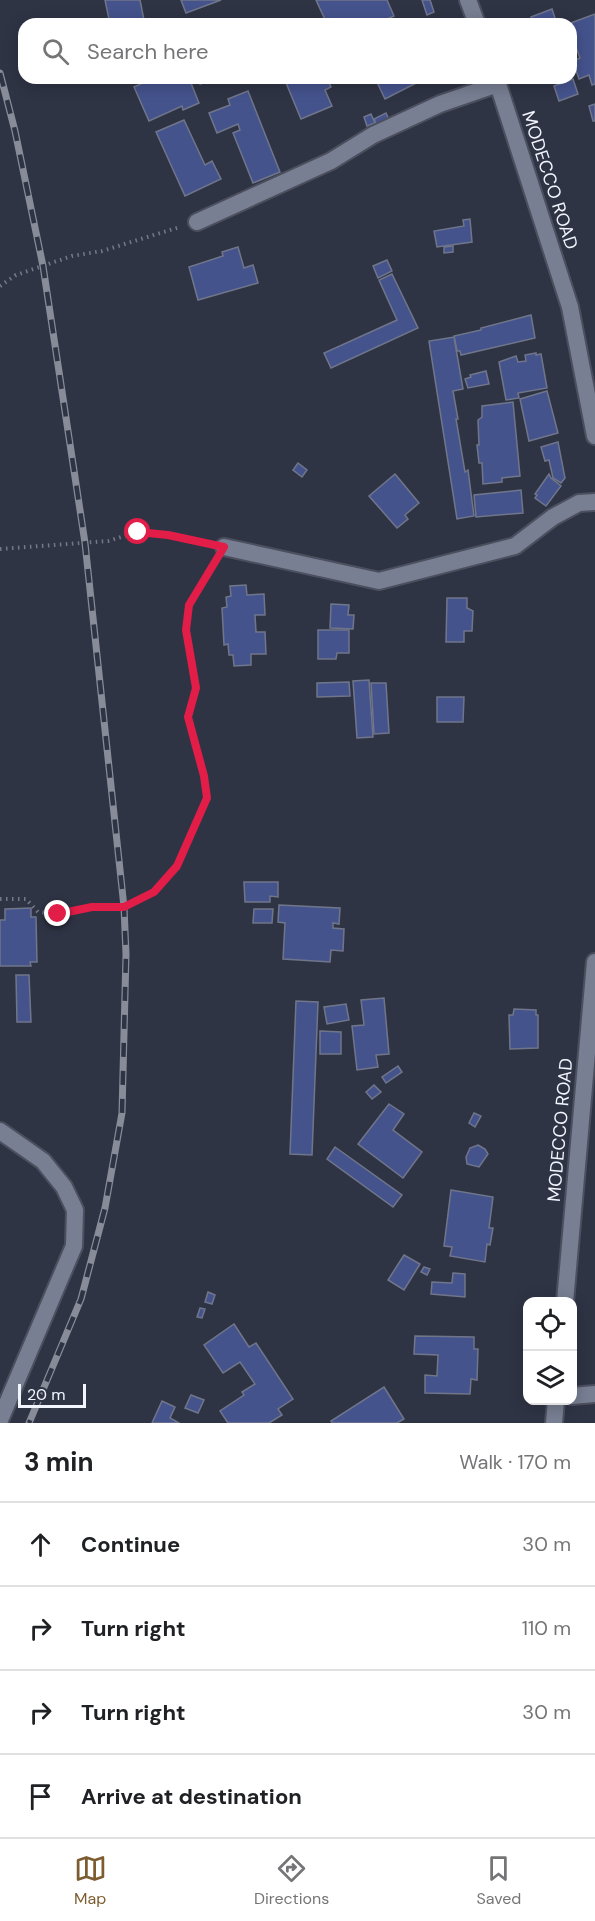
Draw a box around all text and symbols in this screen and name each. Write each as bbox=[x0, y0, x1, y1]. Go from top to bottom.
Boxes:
search box bbox=[18, 18, 577, 84]
icon: search bbox=[39, 35, 72, 68]
text: Search here bbox=[87, 37, 208, 66]
street label: MODECCO ROAD bbox=[516, 108, 584, 252]
route start bbox=[124, 518, 150, 544]
route end bbox=[44, 900, 70, 926]
street label: MODECCO ROAD bbox=[542, 1057, 578, 1203]
map controls bbox=[523, 1297, 577, 1405]
button: locate bbox=[523, 1297, 577, 1351]
button: layers bbox=[523, 1351, 577, 1405]
scale bar bbox=[18, 1381, 86, 1408]
text: 20 m bbox=[27, 1384, 66, 1405]
text: 3 min bbox=[24, 1445, 93, 1479]
text: Walk · 170 m bbox=[459, 1449, 571, 1475]
icon: ahead bbox=[24, 1528, 57, 1561]
text: Continue bbox=[81, 1530, 180, 1559]
text: 30 m bbox=[522, 1531, 571, 1557]
icon: right bbox=[24, 1612, 57, 1645]
text: Turn right bbox=[81, 1614, 186, 1643]
text: 110 m bbox=[522, 1615, 571, 1641]
icon: right bbox=[24, 1696, 57, 1729]
text: Turn right bbox=[81, 1698, 186, 1727]
text: 30 m bbox=[522, 1699, 571, 1725]
icon: arrive bbox=[24, 1780, 57, 1813]
text: Arrive at destination bbox=[81, 1782, 302, 1811]
tab: Map bbox=[74, 1852, 107, 1909]
tab: Directions bbox=[254, 1852, 329, 1909]
tab: Saved bbox=[477, 1852, 521, 1909]

